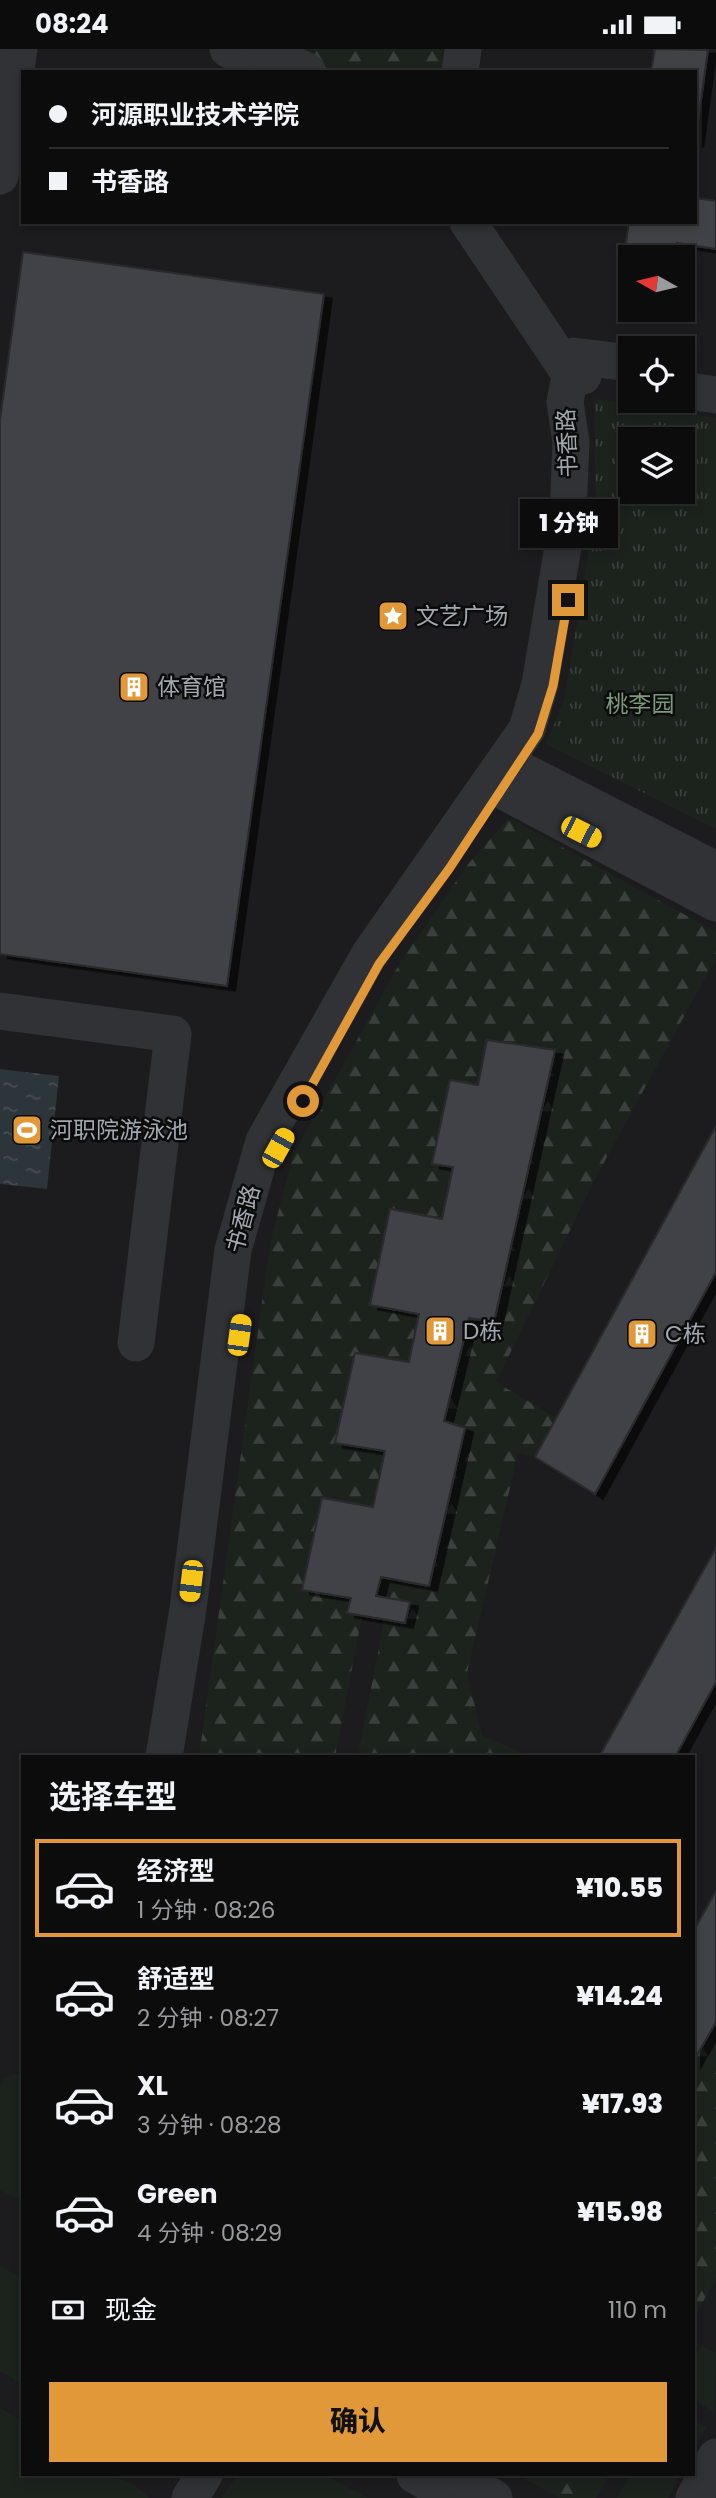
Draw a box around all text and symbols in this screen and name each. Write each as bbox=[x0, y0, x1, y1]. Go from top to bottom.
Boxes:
text: 08:24 bbox=[35, 6, 109, 42]
text: 河源职业技术学院 bbox=[91, 97, 299, 133]
text: 书香路 bbox=[91, 164, 169, 200]
north arrow bbox=[618, 245, 695, 322]
map controls bbox=[618, 245, 695, 504]
button: locate bbox=[618, 336, 695, 413]
street label: 书香路 bbox=[550, 408, 584, 478]
button: layers bbox=[618, 427, 695, 504]
callout: 1 分钟 bbox=[519, 498, 617, 547]
text: 1 分钟 bbox=[539, 507, 599, 539]
route end bbox=[552, 584, 584, 616]
place icon: 文艺广场 bbox=[376, 599, 410, 633]
place label: 文艺广场 bbox=[416, 600, 508, 632]
building icon: 体育馆 bbox=[117, 670, 151, 704]
place label: 体育馆 bbox=[157, 671, 226, 703]
park label: 桃李园 bbox=[606, 688, 675, 720]
car bbox=[558, 813, 605, 851]
route start bbox=[287, 1085, 319, 1117]
sports icon: 河职院游泳池 bbox=[10, 1113, 44, 1147]
place label: 河职院游泳池 bbox=[50, 1114, 188, 1146]
car bbox=[259, 1125, 298, 1171]
street label: 书香路 bbox=[219, 1182, 267, 1256]
car bbox=[226, 1313, 253, 1357]
building icon: D栋 bbox=[423, 1314, 457, 1348]
place label: D栋 bbox=[463, 1315, 502, 1347]
building icon: C栋 bbox=[625, 1317, 659, 1351]
place label: C栋 bbox=[665, 1318, 706, 1350]
car bbox=[179, 1559, 204, 1603]
text: 选择车型 bbox=[49, 1774, 177, 1819]
text: 经济型 bbox=[137, 1853, 215, 1889]
icon: car bbox=[53, 1857, 116, 1920]
text: ¥10.55 bbox=[576, 1870, 663, 1906]
text: 1 分钟 · 08:26 bbox=[137, 1894, 275, 1926]
text: 舒适型 bbox=[137, 1961, 215, 1997]
icon: car bbox=[53, 1965, 116, 2028]
text: ¥14.24 bbox=[576, 1978, 663, 2014]
text: 2 分钟 · 08:27 bbox=[137, 2002, 279, 2034]
text: XL bbox=[137, 2068, 168, 2104]
icon: car bbox=[53, 2073, 116, 2136]
text: ¥17.93 bbox=[582, 2086, 663, 2122]
text: 3 分钟 · 08:28 bbox=[137, 2109, 281, 2141]
text: Green bbox=[137, 2176, 218, 2212]
icon: car bbox=[53, 2181, 116, 2244]
text: ¥15.98 bbox=[577, 2194, 663, 2230]
text: 4 分钟 · 08:29 bbox=[137, 2217, 282, 2249]
icon: cash bbox=[49, 2291, 87, 2329]
text: 现金 bbox=[105, 2292, 157, 2328]
text: 110 m bbox=[608, 2294, 667, 2326]
button: 确认 bbox=[49, 2382, 667, 2462]

